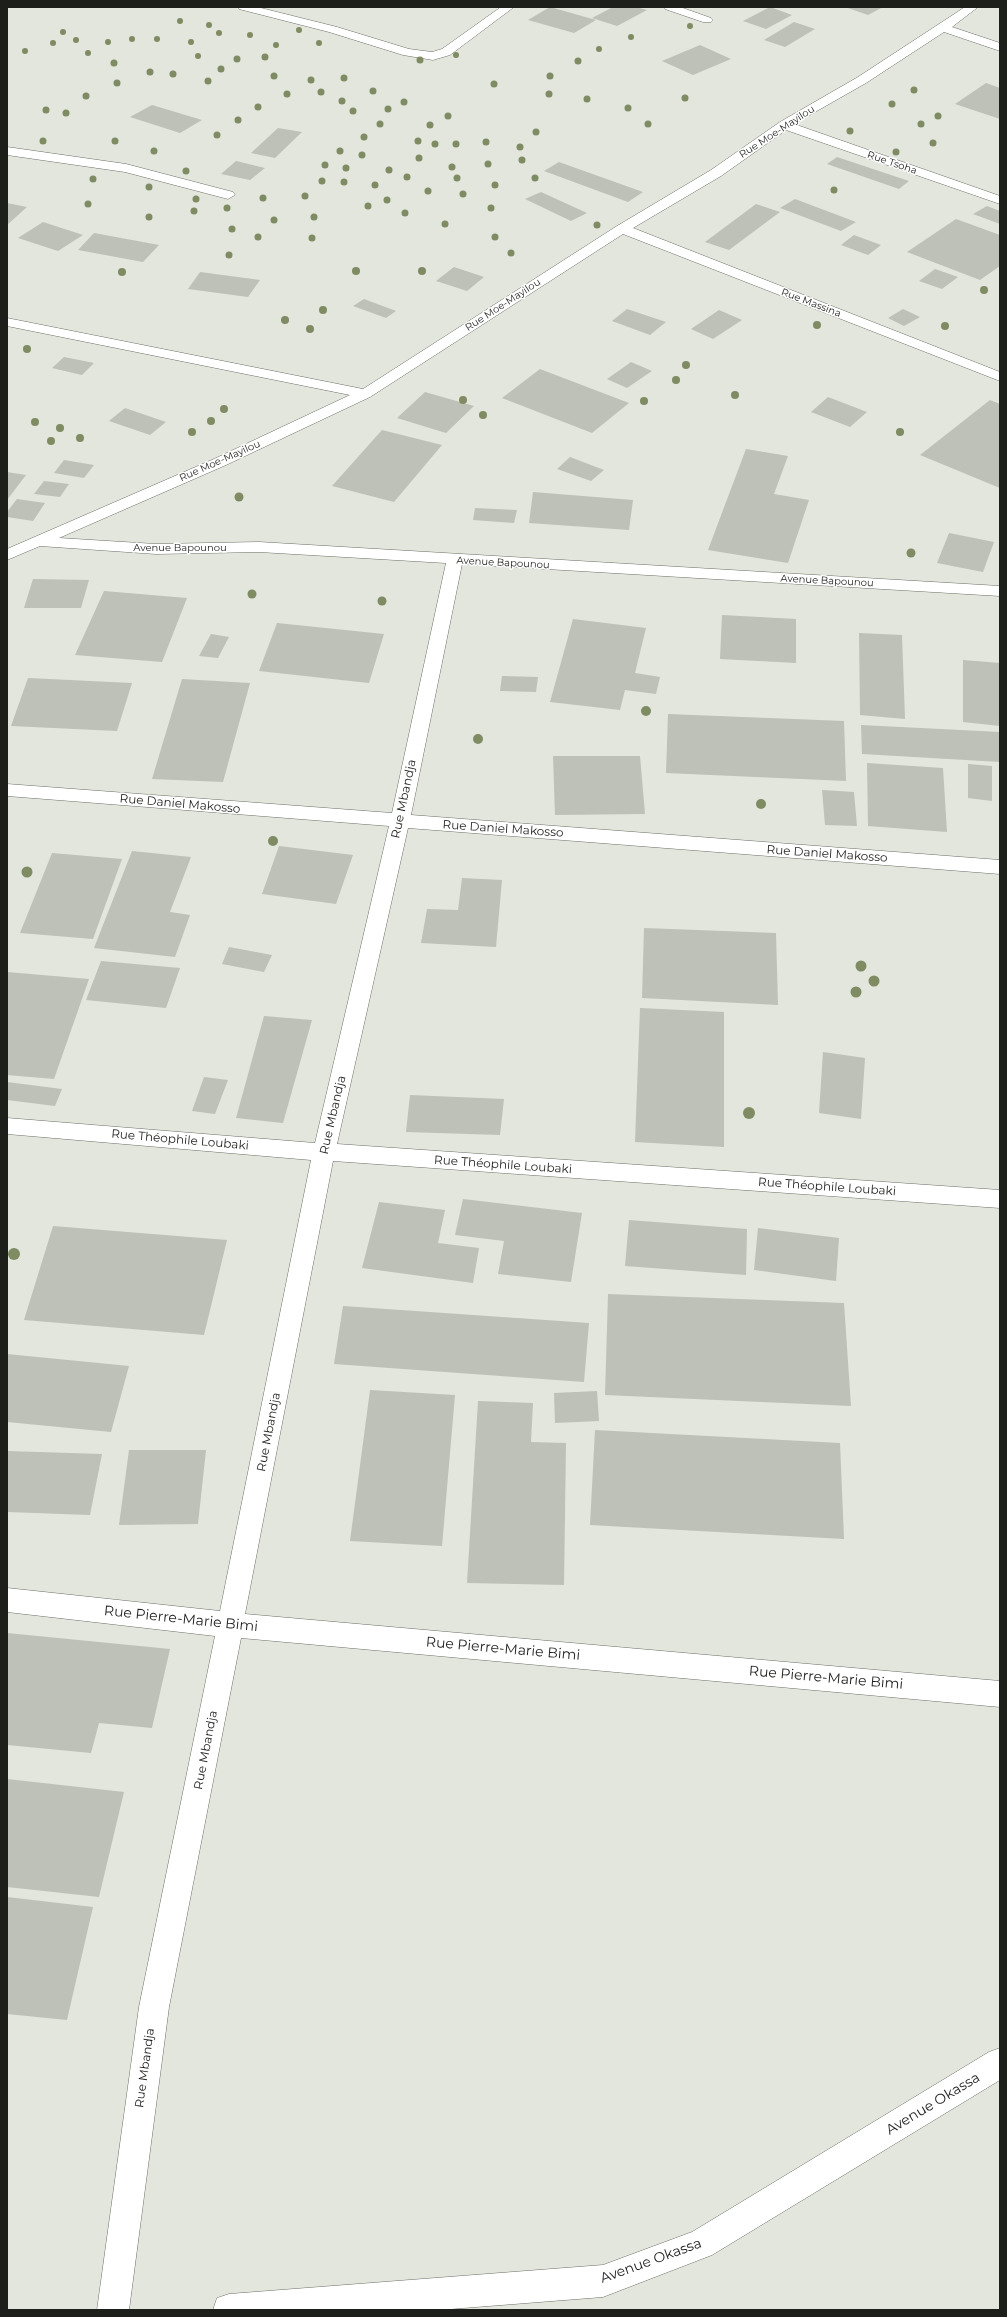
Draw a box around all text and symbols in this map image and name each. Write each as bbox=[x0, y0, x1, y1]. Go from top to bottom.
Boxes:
street label: Rue Moe-Mayilou bbox=[737, 103, 817, 161]
street label: Rue Tsoha bbox=[866, 149, 918, 177]
street label: Rue Moe-Mayilou bbox=[463, 276, 543, 334]
street label: Rue Massina bbox=[779, 286, 843, 320]
street label: Rue Moe-Mayilou bbox=[178, 438, 262, 484]
street label: Avenue Bapounou bbox=[133, 542, 227, 554]
street label: Avenue Bapounou bbox=[456, 555, 550, 571]
street label: Avenue Bapounou bbox=[780, 573, 874, 589]
street label: Rue Mbandja bbox=[389, 758, 419, 840]
street label: Rue Daniel Makosso bbox=[119, 792, 241, 816]
street label: Rue Daniel Makosso bbox=[442, 818, 564, 840]
street label: Rue Daniel Makosso bbox=[766, 843, 888, 865]
street label: Rue Mbandja bbox=[317, 1074, 349, 1156]
street label: Rue Théophile Loubaki bbox=[111, 1127, 249, 1153]
street label: Rue Théophile Loubaki bbox=[434, 1153, 572, 1177]
street label: Rue Théophile Loubaki bbox=[758, 1175, 896, 1199]
street label: Rue Mbandja bbox=[254, 1391, 284, 1473]
street label: Rue Pierre-Marie Bimi bbox=[103, 1603, 259, 1635]
street label: Rue Pierre-Marie Bimi bbox=[425, 1634, 581, 1664]
street label: Rue Pierre-Marie Bimi bbox=[748, 1663, 904, 1693]
street label: Rue Mbandja bbox=[191, 1709, 221, 1791]
street label: Rue Mbandja bbox=[132, 2027, 158, 2109]
street label: Avenue Okassa bbox=[883, 2069, 983, 2139]
street label: Avenue Okassa bbox=[598, 2235, 704, 2287]

